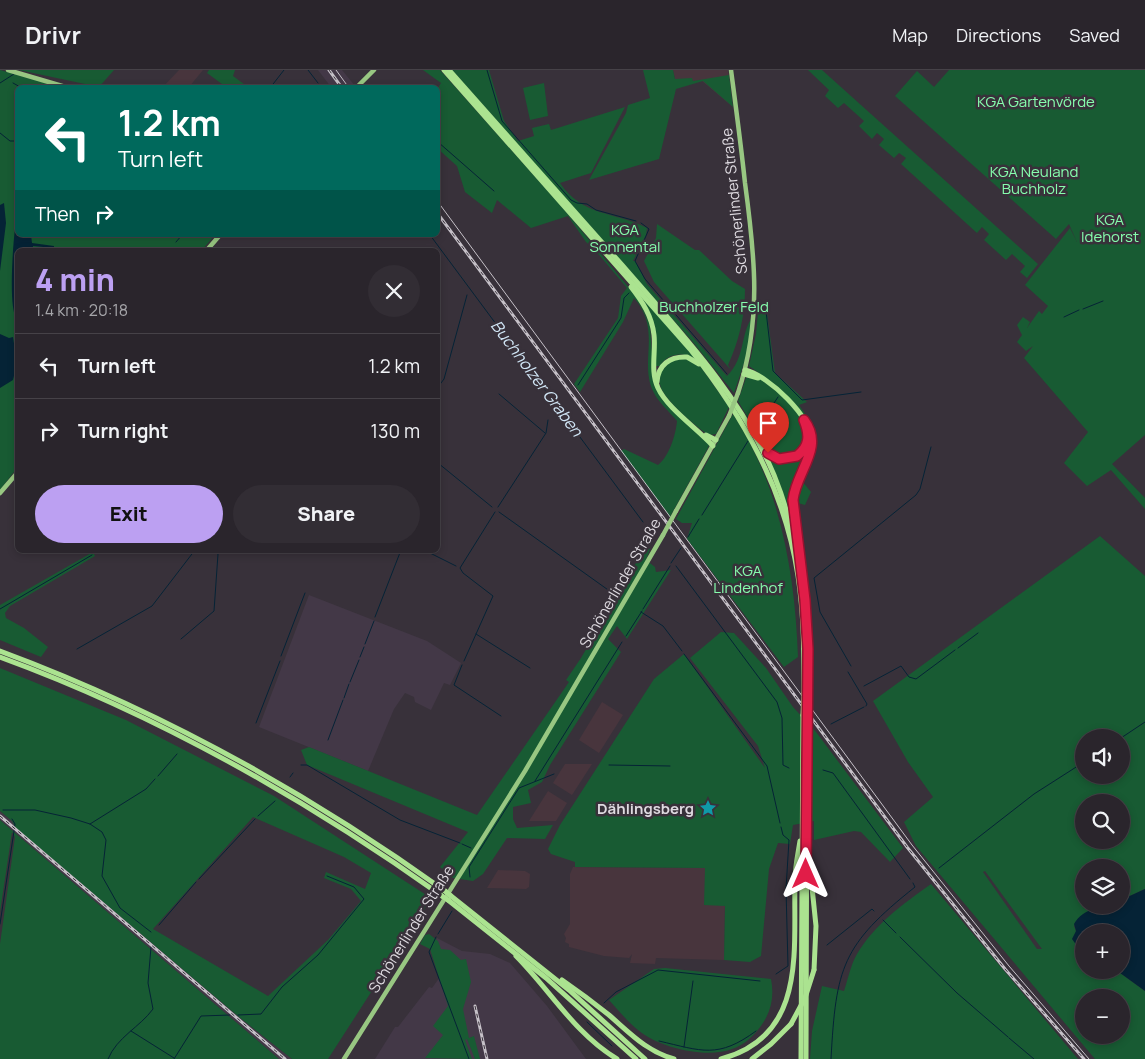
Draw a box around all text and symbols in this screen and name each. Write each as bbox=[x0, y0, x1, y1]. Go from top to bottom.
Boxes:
text: Drivr bbox=[25, 18, 81, 51]
text: Map bbox=[892, 23, 928, 47]
text: Directions bbox=[956, 23, 1041, 47]
text: Saved bbox=[1069, 23, 1120, 47]
park label: KGA Gartenvörde bbox=[977, 91, 1095, 112]
text: 1.2 km bbox=[118, 99, 221, 147]
icon: left bbox=[35, 105, 100, 170]
street label: Schönerlinder Straße bbox=[716, 127, 752, 275]
text: Turn left bbox=[118, 144, 203, 174]
park label: KGA Neuland Buchholz bbox=[990, 161, 1078, 199]
icon: right bbox=[90, 200, 118, 228]
text: Then bbox=[35, 201, 80, 227]
park label: KGA Idehorst bbox=[1081, 209, 1139, 247]
park label: KGA Sonnental bbox=[589, 219, 661, 257]
text: 4 min bbox=[35, 259, 115, 300]
button: close bbox=[368, 265, 420, 317]
park label: Buchholzer Feld bbox=[659, 296, 769, 317]
text: 1.4 km · 20:18 bbox=[35, 299, 128, 321]
water label: Buchholzer Graben bbox=[486, 315, 588, 441]
icon: left bbox=[35, 352, 63, 380]
text: Turn left bbox=[78, 353, 156, 379]
text: 1.2 km bbox=[368, 353, 420, 379]
pin bbox=[747, 402, 789, 453]
icon: arrive bbox=[754, 409, 782, 437]
icon: right bbox=[35, 417, 63, 445]
text: Turn right bbox=[78, 418, 168, 444]
text: 130 m bbox=[371, 418, 420, 444]
button: Exit bbox=[35, 485, 223, 543]
button: Share bbox=[233, 485, 420, 543]
street label: Schönerlinder Straße bbox=[574, 514, 666, 652]
park label: KGA Lindenhof bbox=[713, 560, 783, 598]
map controls bbox=[1075, 729, 1130, 1044]
button: sound bbox=[1075, 729, 1130, 784]
button: search bbox=[1075, 794, 1130, 849]
place label: Dählingsberg bbox=[597, 798, 694, 819]
place icon: Dählingsberg bbox=[698, 798, 718, 818]
position arrow bbox=[779, 847, 831, 899]
button: layers bbox=[1075, 859, 1130, 914]
street label: Schönerlinder Straße bbox=[363, 861, 459, 997]
button: + bbox=[1075, 924, 1130, 979]
button: − bbox=[1075, 989, 1130, 1044]

